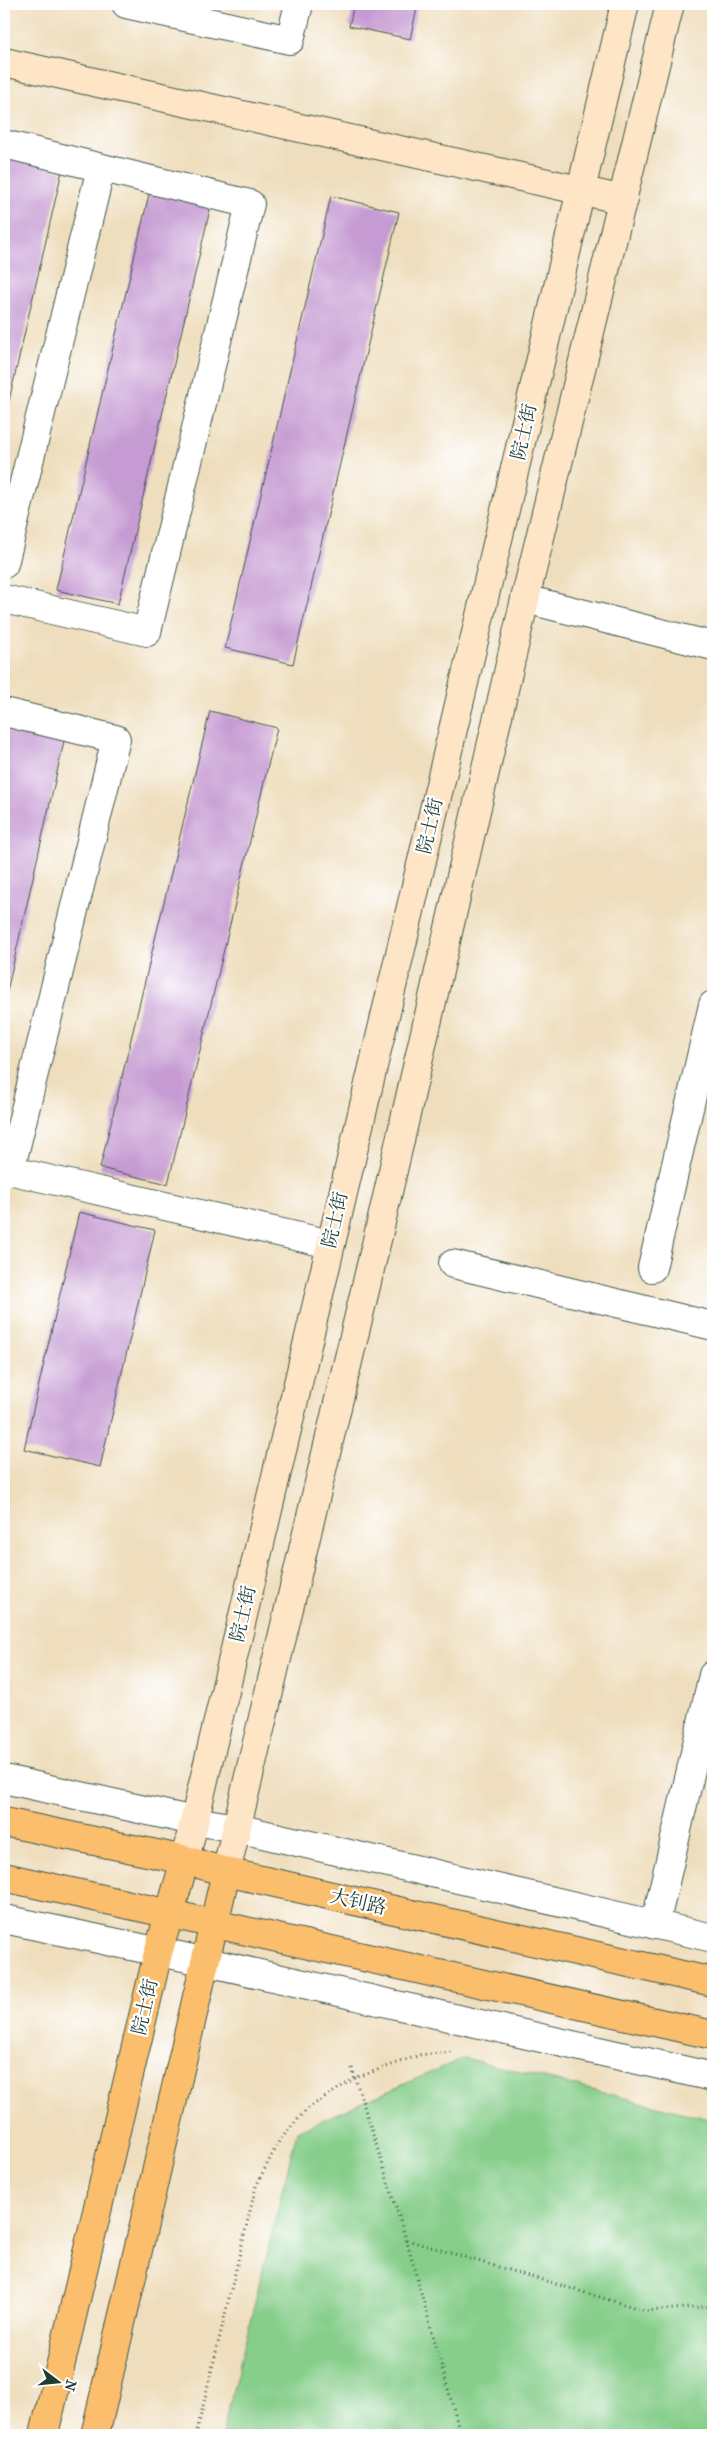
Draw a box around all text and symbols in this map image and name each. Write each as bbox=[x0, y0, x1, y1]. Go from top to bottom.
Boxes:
street label: 院士街 bbox=[507, 402, 541, 462]
street label: 院士街 bbox=[413, 796, 447, 856]
street label: 院士街 bbox=[318, 1190, 352, 1250]
street label: 院士街 bbox=[226, 1584, 260, 1644]
street label: 大钊路 bbox=[328, 1885, 388, 1919]
street label: 院士街 bbox=[128, 1977, 162, 2037]
north arrow bbox=[32, 2356, 82, 2406]
text: N bbox=[60, 2378, 80, 2393]

